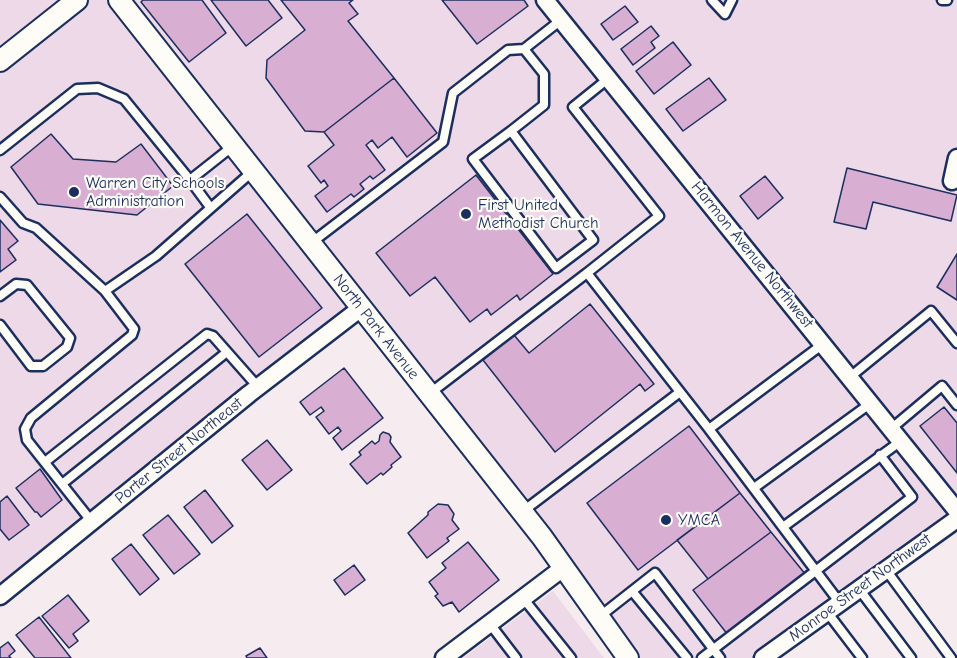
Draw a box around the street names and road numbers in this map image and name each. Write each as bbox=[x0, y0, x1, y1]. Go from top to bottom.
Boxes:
street label: Harmon Avenue Northwest bbox=[687, 178, 817, 332]
street label: North Park Avenue bbox=[329, 270, 423, 384]
street label: Porter Street Northeast bbox=[111, 394, 247, 508]
street label: Monroe Street Northwest bbox=[785, 530, 935, 646]

